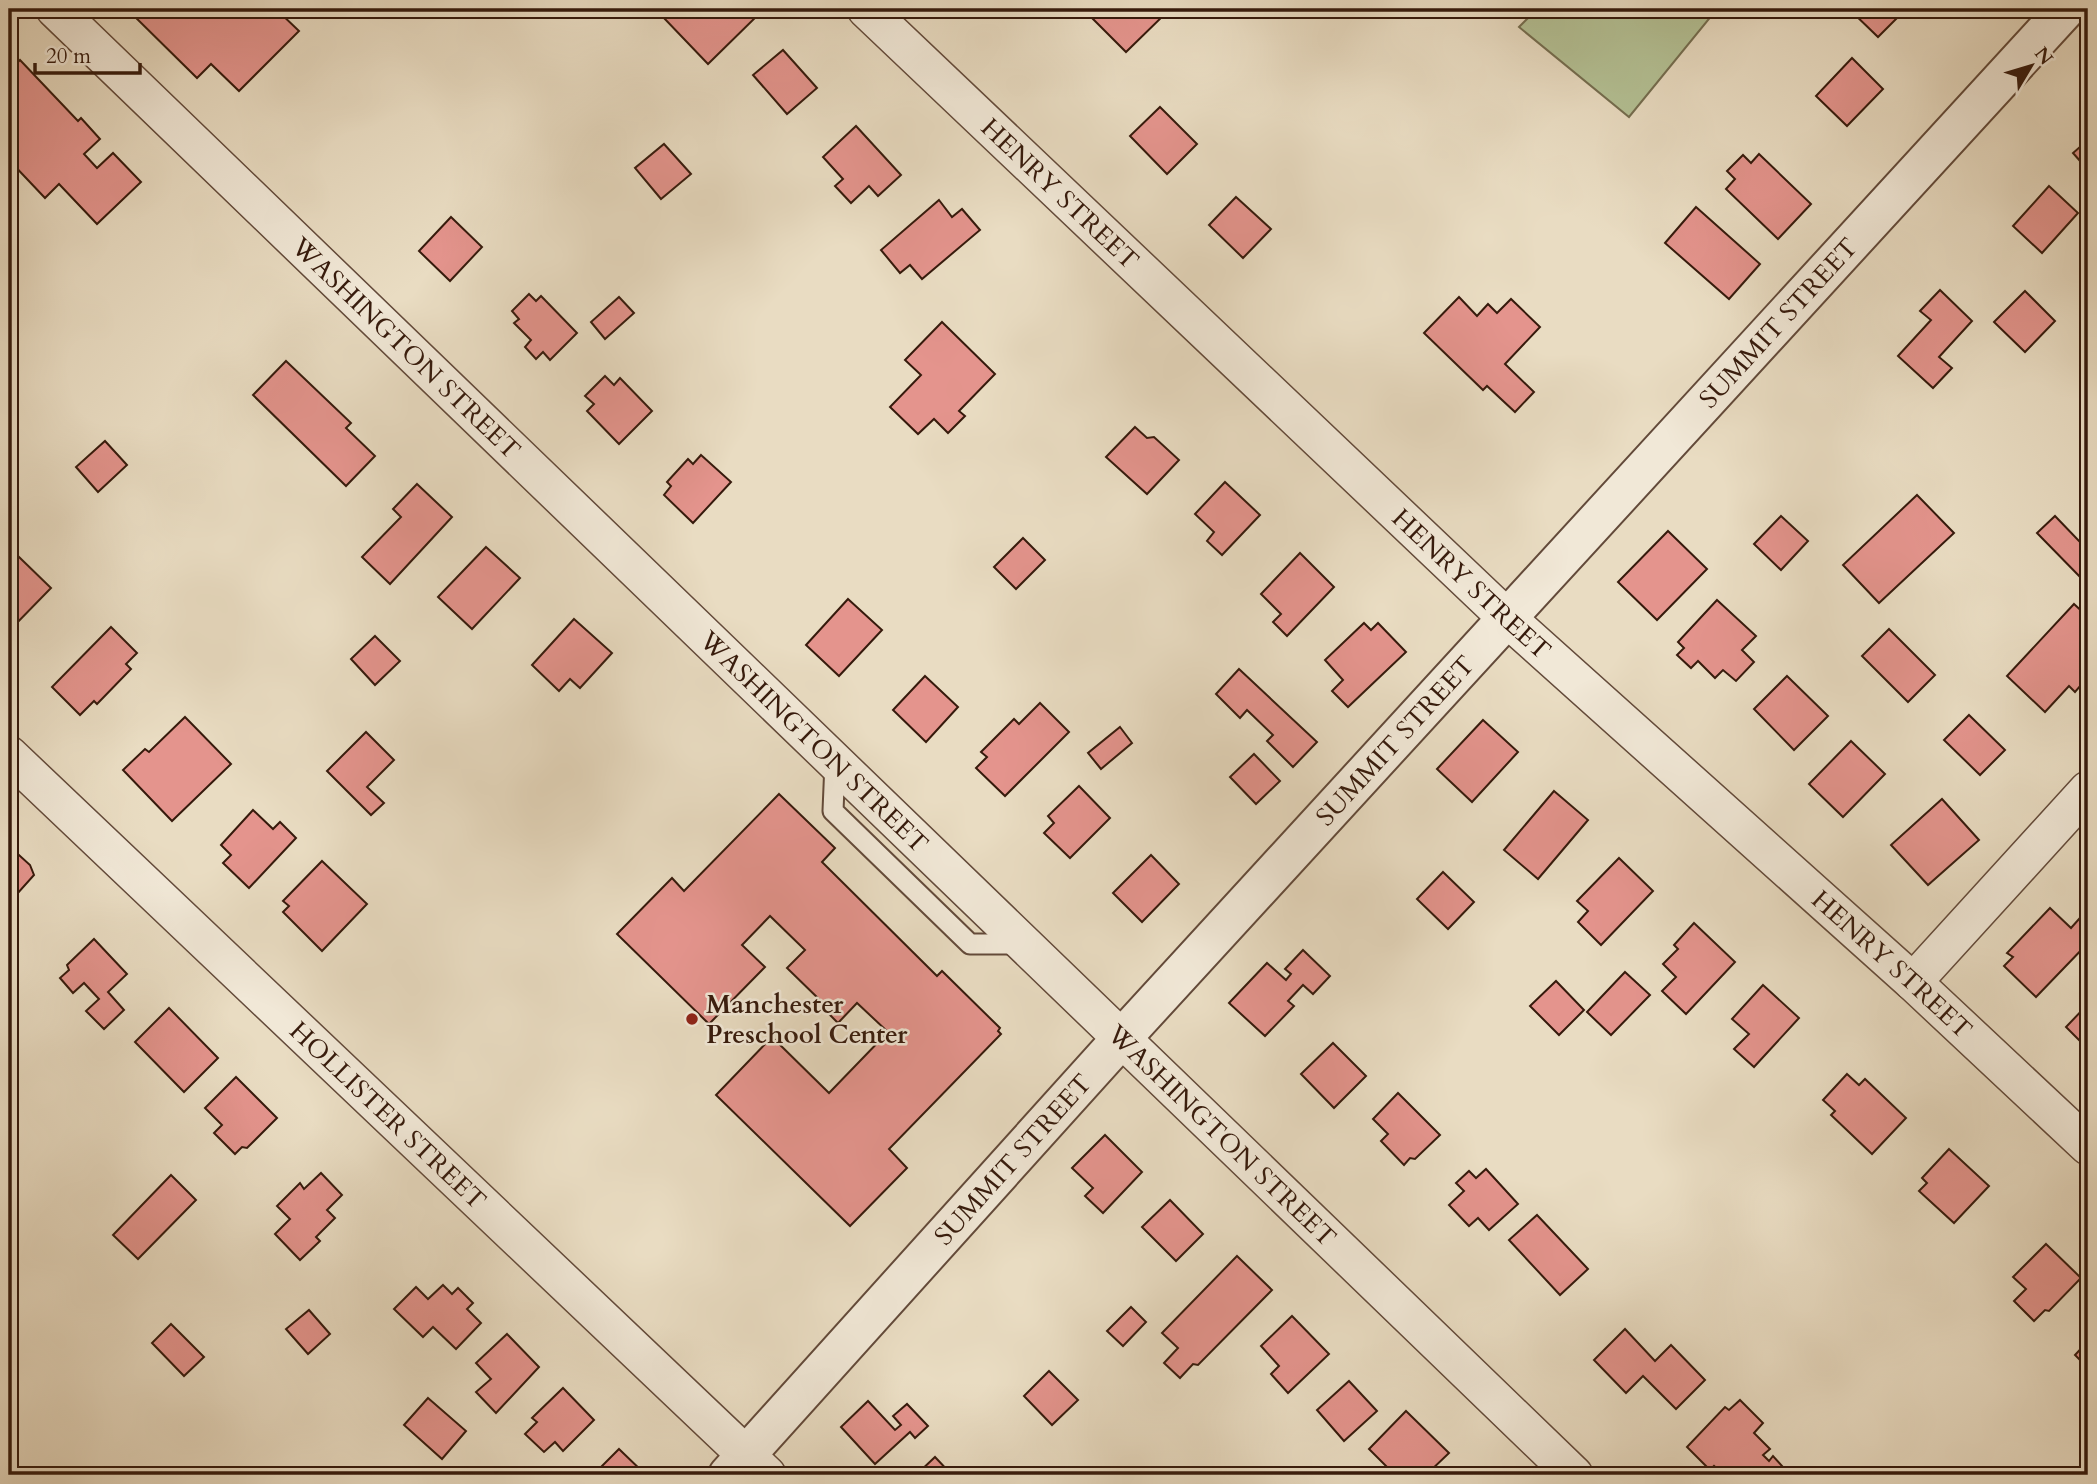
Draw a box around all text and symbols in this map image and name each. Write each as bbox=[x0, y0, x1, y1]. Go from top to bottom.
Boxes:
scale bar bbox=[35, 32, 140, 76]
north arrow bbox=[1996, 32, 2066, 102]
text: 20 m bbox=[46, 42, 91, 71]
text: N bbox=[2028, 42, 2059, 71]
street label: HENRY STREET bbox=[973, 110, 1147, 277]
street label: WASHINGTON STREET bbox=[283, 229, 528, 467]
street label: SUMMIT STREET bbox=[1691, 230, 1866, 416]
street label: HENRY STREET bbox=[1384, 501, 1558, 667]
street label: WASHINGTON STREET bbox=[691, 623, 936, 861]
street label: SUMMIT STREET bbox=[1308, 648, 1482, 834]
street label: HENRY STREET bbox=[1804, 882, 1980, 1047]
place label: Manchester Preschool Center bbox=[706, 987, 908, 1052]
marker: Manchester Preschool Center bbox=[684, 1011, 700, 1027]
street label: HOLLISTER STREET bbox=[282, 1014, 494, 1217]
street label: WASHINGTON STREET bbox=[1099, 1016, 1344, 1254]
street label: SUMMIT STREET bbox=[926, 1066, 1099, 1253]

